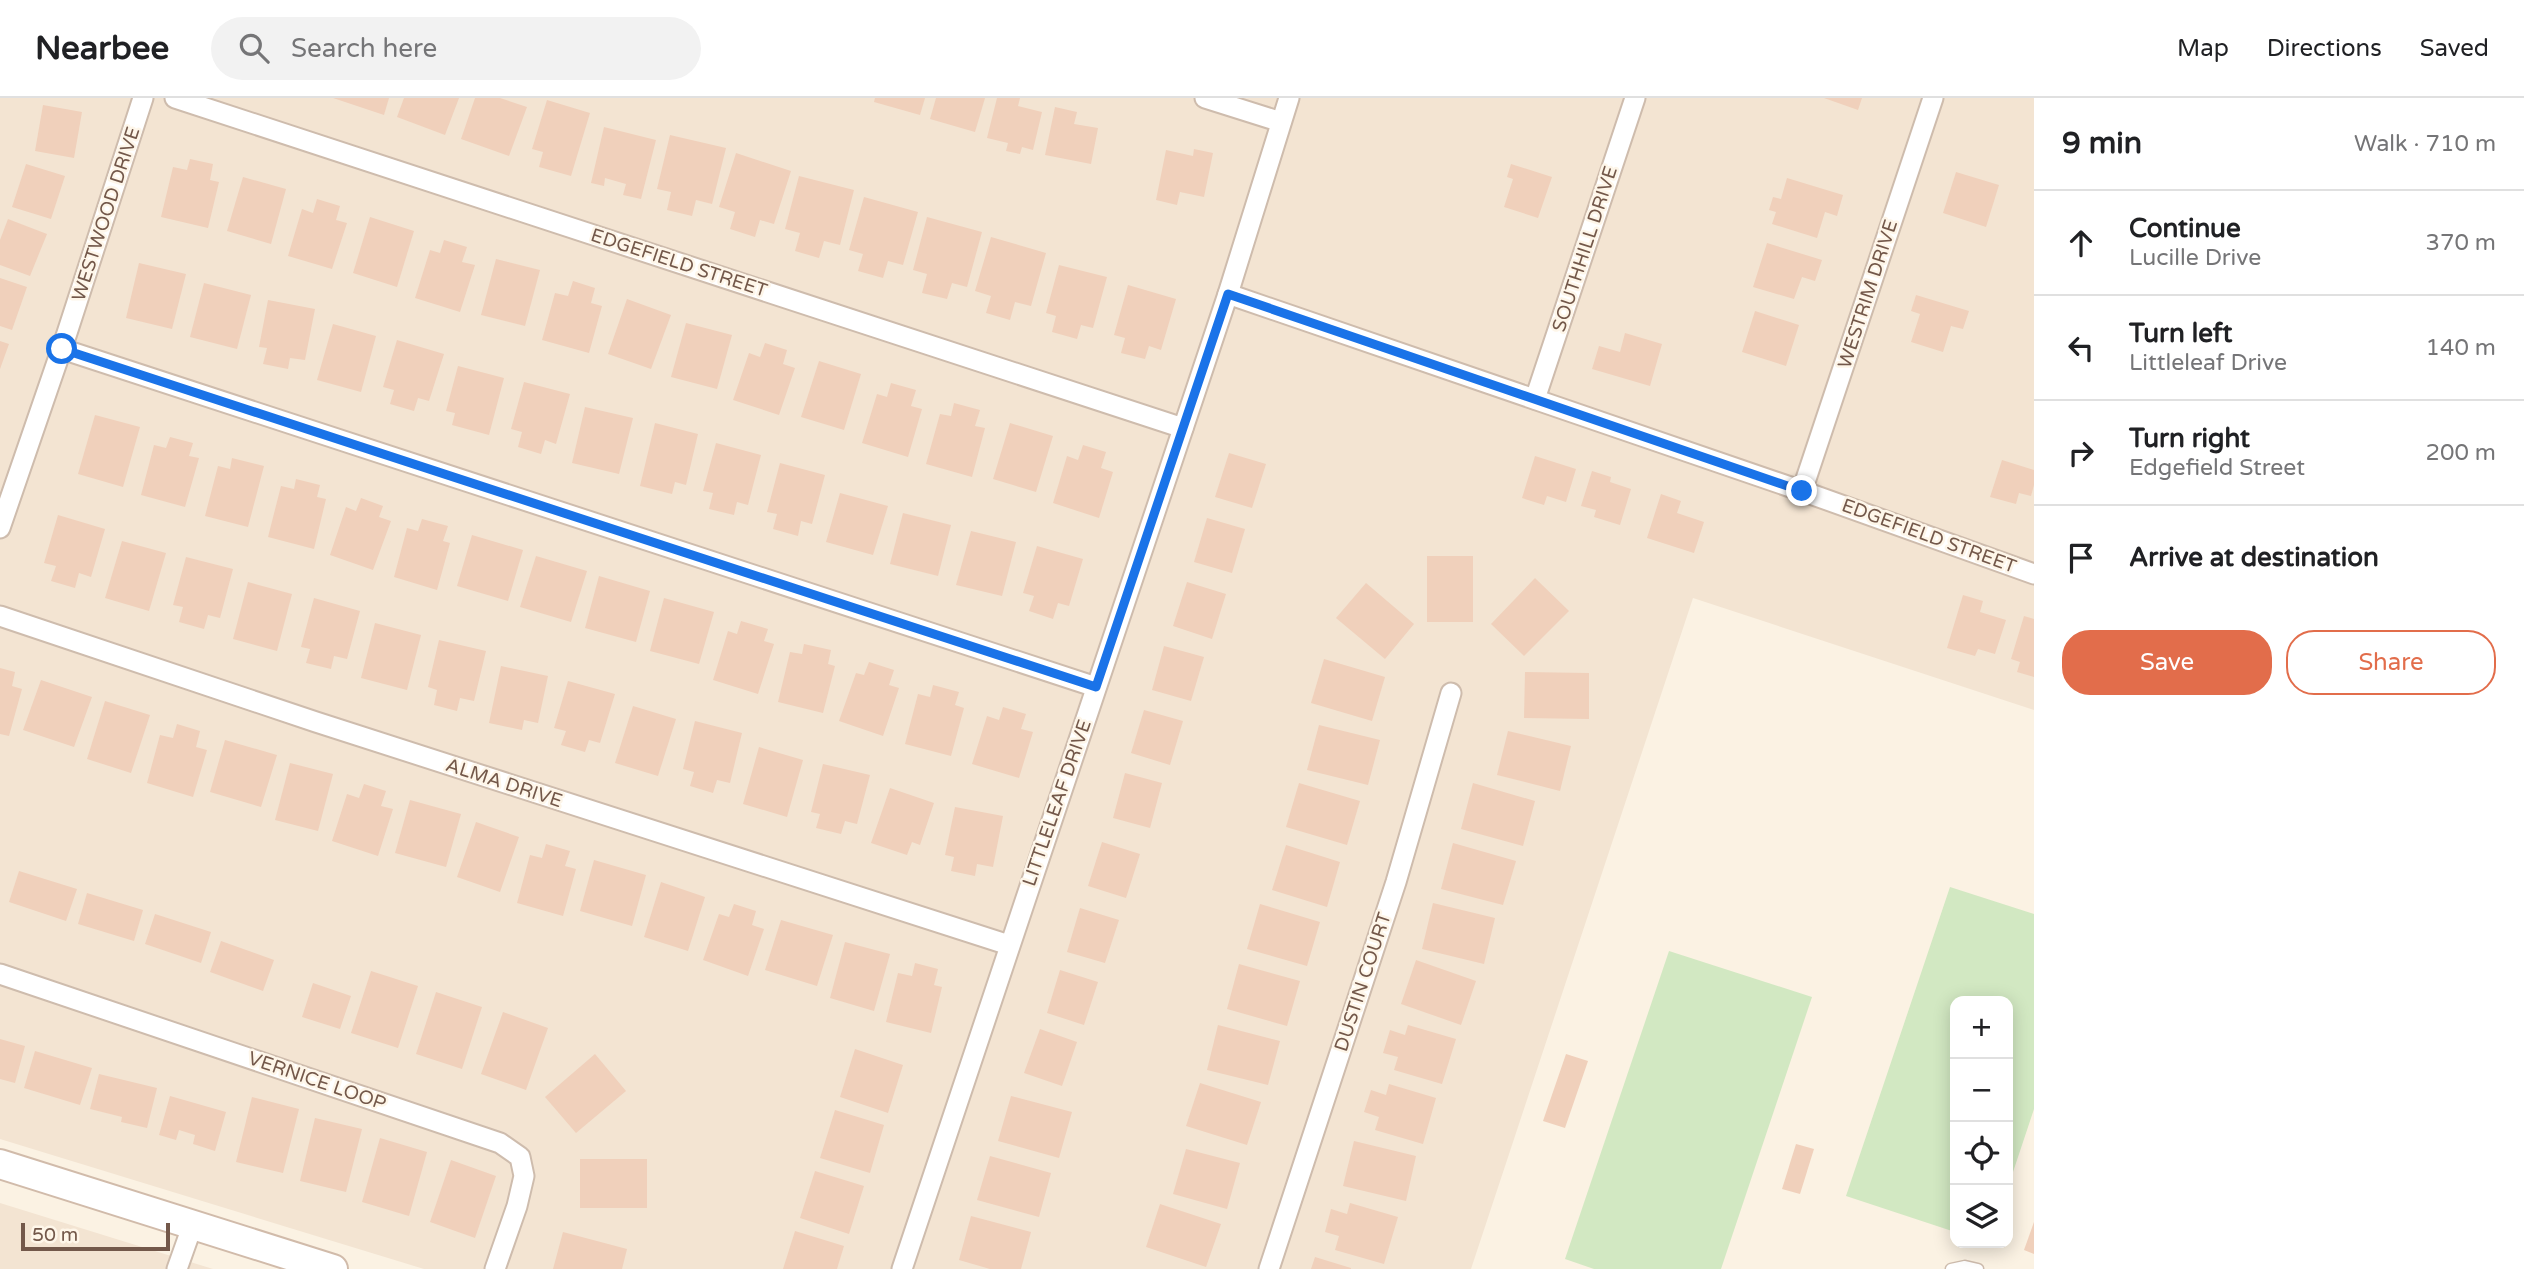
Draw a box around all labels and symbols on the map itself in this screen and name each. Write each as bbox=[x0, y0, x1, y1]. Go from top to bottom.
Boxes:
street label: WESTWOOD DRIVE bbox=[67, 124, 145, 304]
street label: SOUTHHILL DRIVE bbox=[1548, 164, 1622, 334]
street label: WESTRIM DRIVE bbox=[1834, 217, 1902, 371]
street label: EDGEFIELD STREET bbox=[588, 224, 770, 302]
route start bbox=[46, 333, 77, 364]
route end bbox=[1786, 475, 1817, 506]
street label: EDGEFIELD STREET bbox=[1839, 494, 2020, 578]
street label: LITTLELEAF DRIVE bbox=[1018, 717, 1096, 889]
street label: ALMA DRIVE bbox=[443, 754, 565, 812]
street label: DUSTIN COURT bbox=[1330, 909, 1396, 1054]
street label: VERNICE LOOP bbox=[245, 1047, 389, 1115]
scale bar bbox=[21, 1220, 170, 1252]

